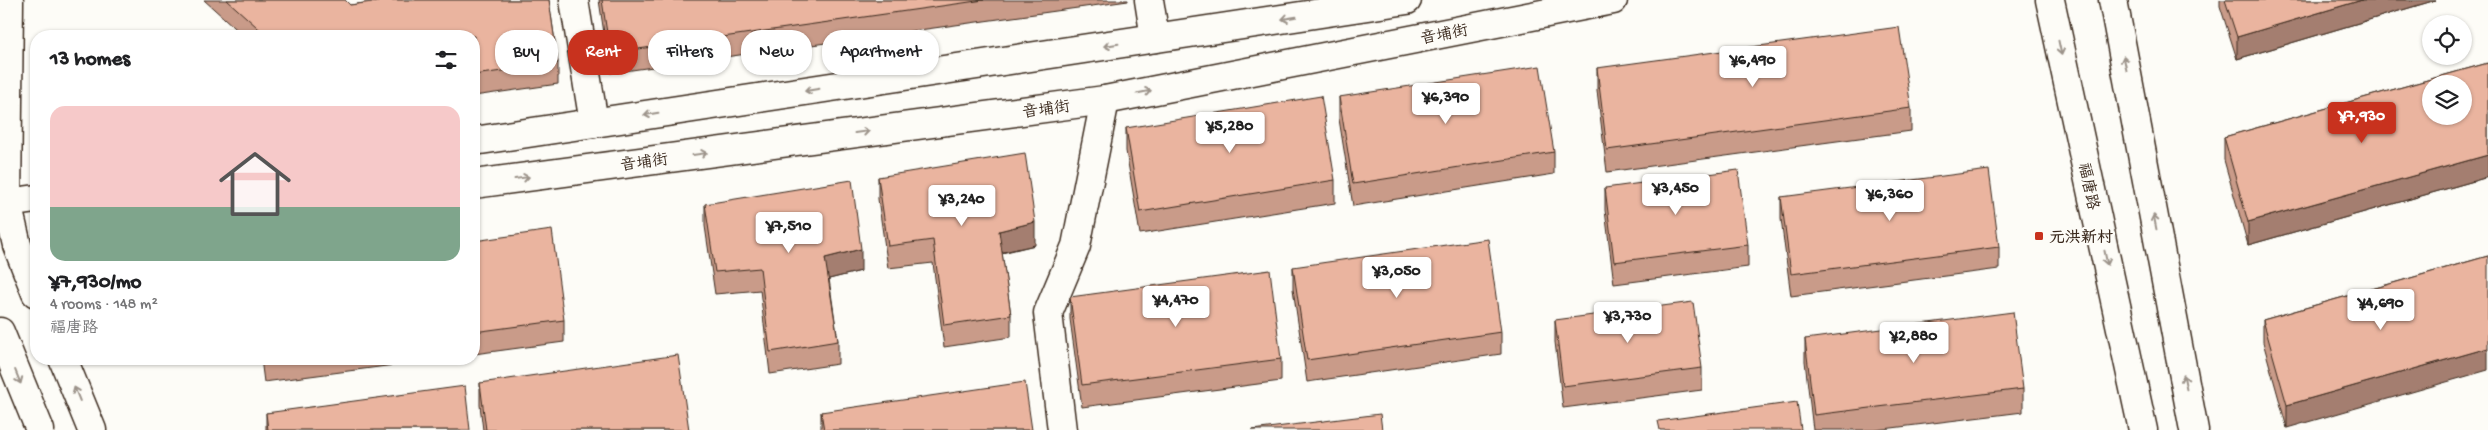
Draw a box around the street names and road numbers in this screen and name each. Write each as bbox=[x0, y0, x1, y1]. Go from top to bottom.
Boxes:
street label: 音埔街 bbox=[1419, 21, 1470, 50]
street label: 音埔街 bbox=[1021, 97, 1072, 124]
street label: 音埔街 bbox=[619, 150, 670, 177]
street label: 福唐路 bbox=[2072, 161, 2103, 212]

